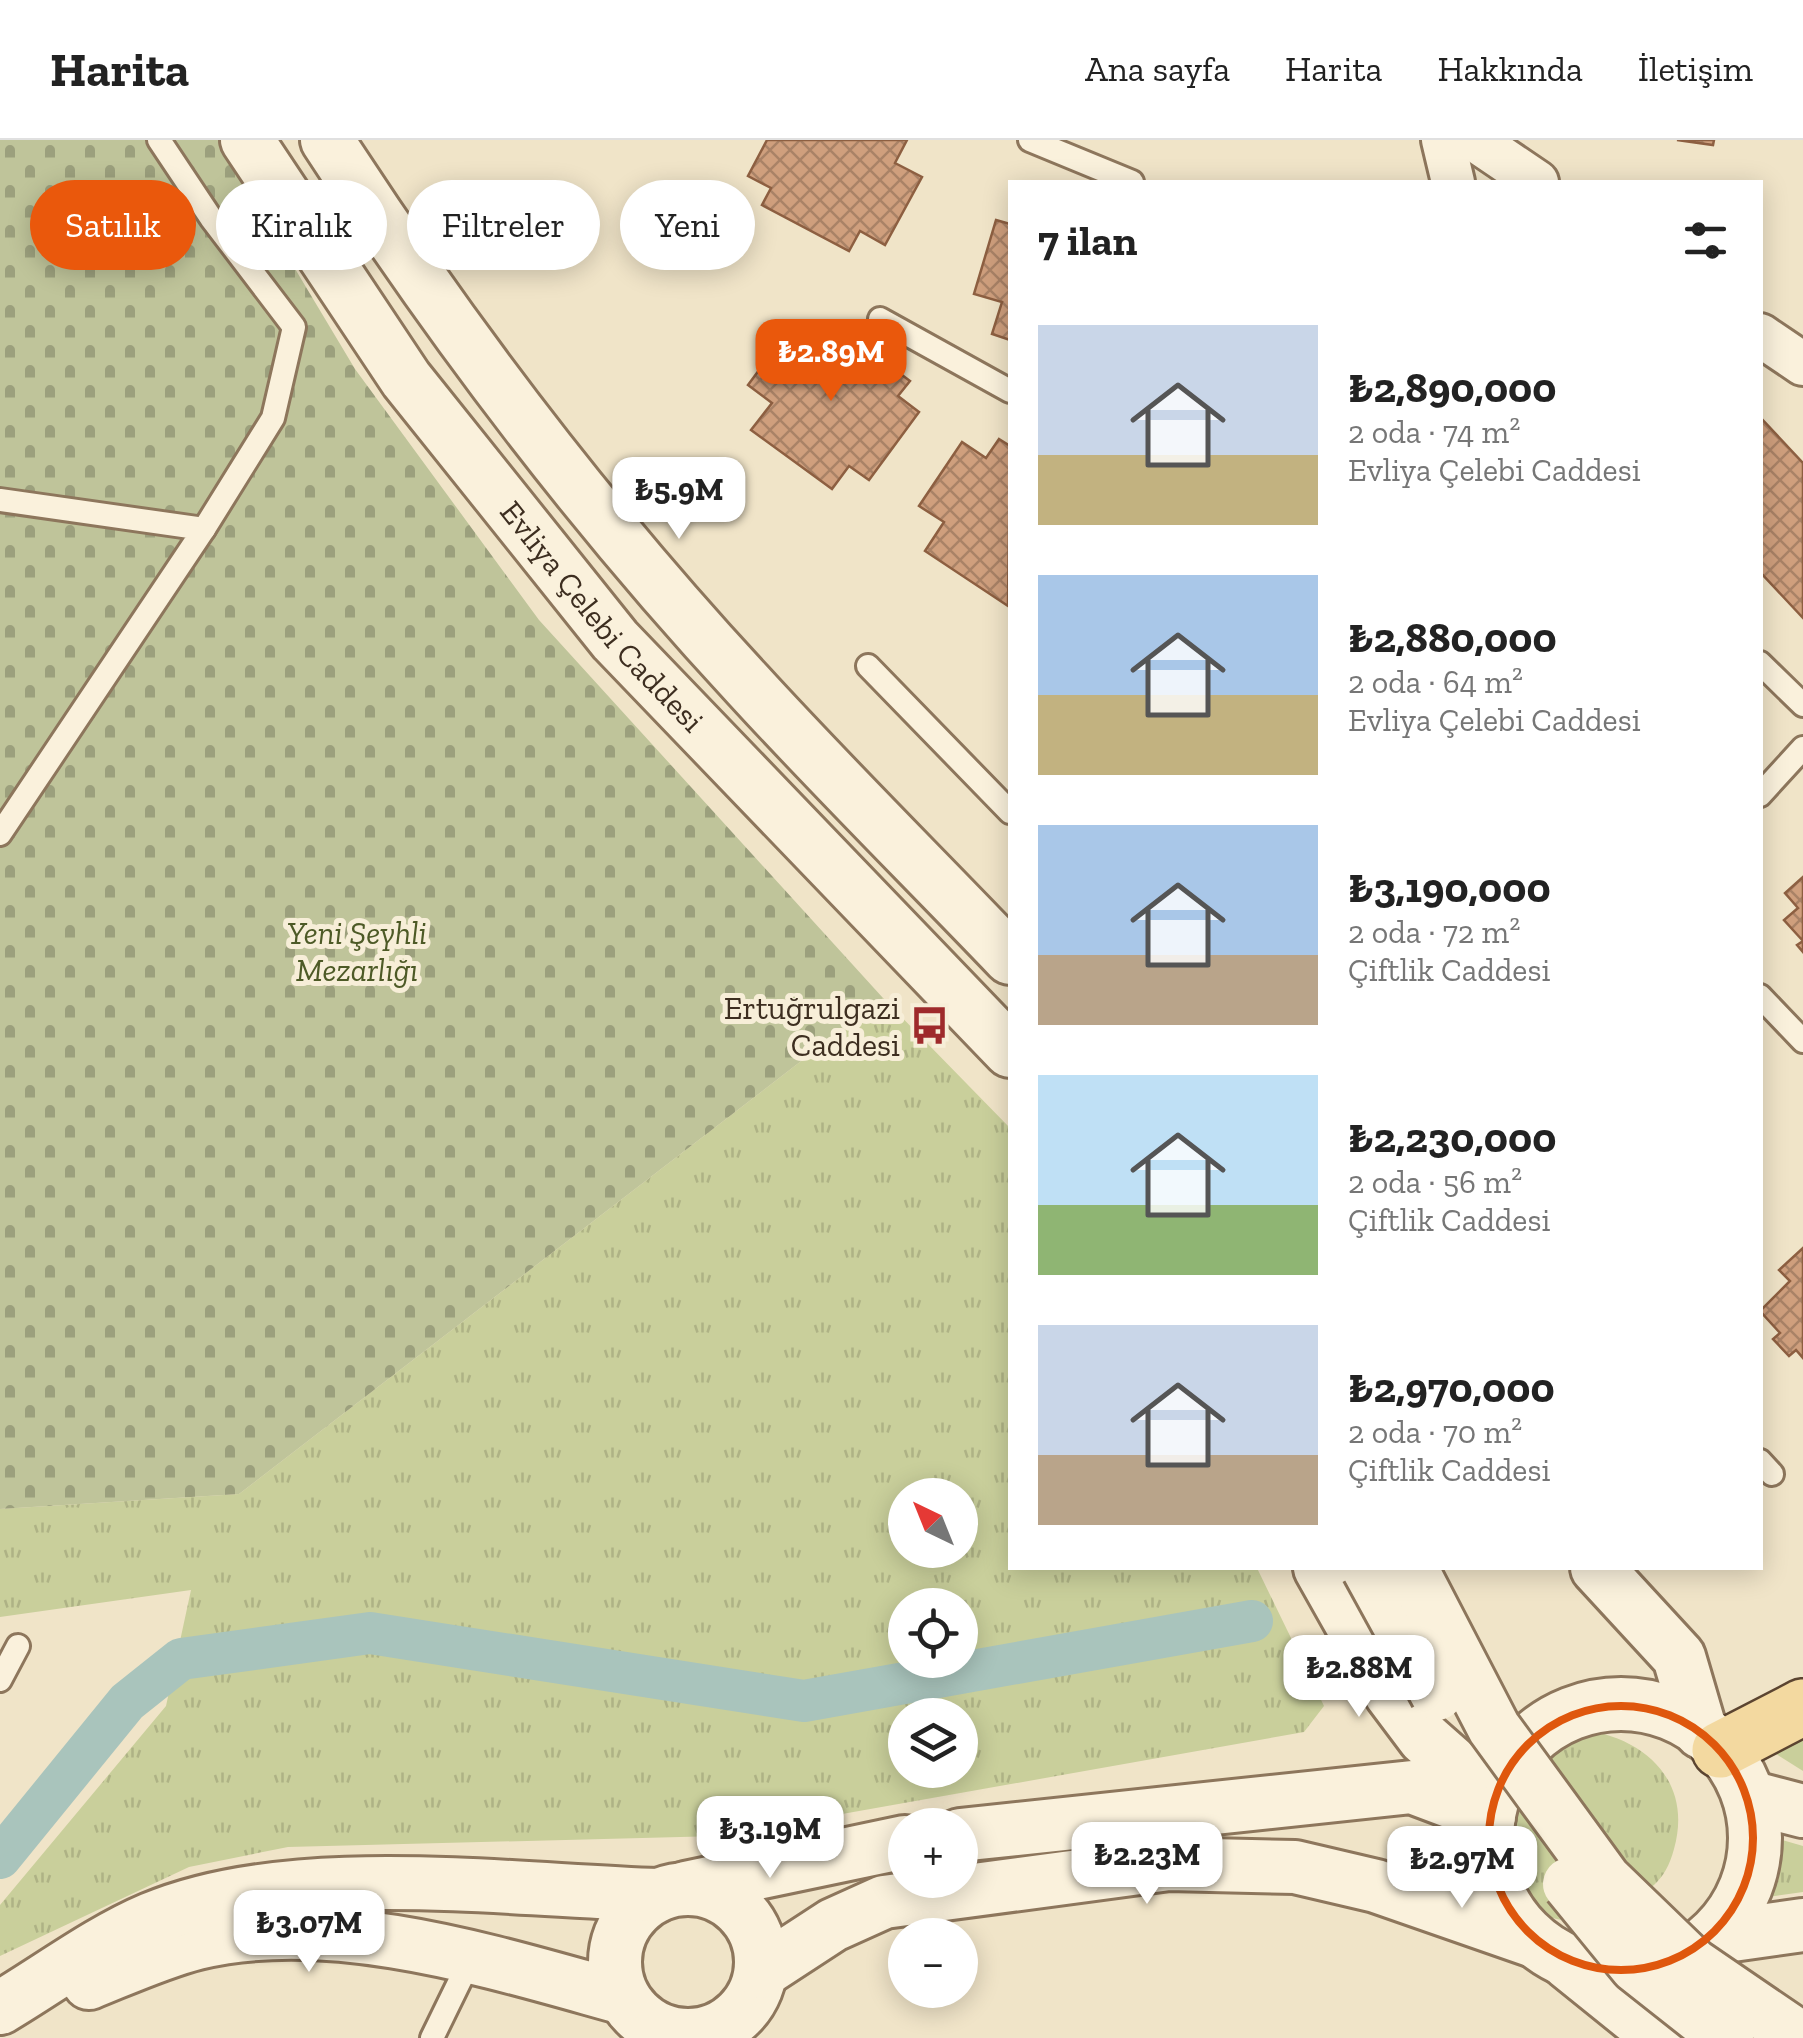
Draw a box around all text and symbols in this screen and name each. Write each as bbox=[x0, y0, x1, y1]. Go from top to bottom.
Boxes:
text: Harita bbox=[50, 41, 189, 98]
text: Ana sayfa bbox=[1085, 48, 1230, 90]
text: Harita bbox=[1285, 48, 1382, 90]
text: Hakkında bbox=[1437, 48, 1583, 90]
text: İletişim bbox=[1638, 48, 1753, 90]
chip: Satılık bbox=[30, 180, 196, 270]
chip: Kiralık bbox=[216, 180, 387, 270]
chip: Filtreler bbox=[407, 180, 600, 270]
chip: Yeni bbox=[620, 180, 755, 270]
icon: filters bbox=[1678, 213, 1733, 268]
text: 7 ilan bbox=[1038, 215, 1137, 266]
pin: ₺2.89M bbox=[750, 319, 912, 404]
text: ₺2.89M bbox=[777, 332, 885, 370]
text: ₺2,890,000 bbox=[1348, 362, 1557, 413]
icon: home bbox=[1118, 365, 1238, 485]
text: 2 oda · 74 m² bbox=[1348, 413, 1520, 451]
text: Evliya Çelebi Caddesi bbox=[1348, 451, 1641, 489]
pin: ₺5.9M bbox=[609, 457, 749, 542]
text: ₺5.9M bbox=[634, 470, 724, 508]
street label: Evliya Çelebi Caddesi bbox=[492, 493, 712, 740]
text: ₺2,880,000 bbox=[1348, 612, 1557, 663]
icon: home bbox=[1118, 615, 1238, 735]
text: 2 oda · 64 m² bbox=[1348, 663, 1523, 701]
text: Evliya Çelebi Caddesi bbox=[1348, 701, 1641, 739]
text: ₺3,190,000 bbox=[1348, 862, 1551, 913]
icon: home bbox=[1118, 865, 1238, 985]
text: 2 oda · 72 m² bbox=[1348, 913, 1520, 951]
park label: Yeni Şeyhli Mezarlığı bbox=[287, 914, 427, 989]
text: Çiftlik Caddesi bbox=[1348, 951, 1550, 989]
place label: Ertuğrulgazi Caddesi bbox=[724, 989, 900, 1064]
bus stop icon: Ertuğrulgazi Caddesi bbox=[909, 1005, 951, 1047]
text: ₺2,230,000 bbox=[1348, 1112, 1556, 1163]
icon: home bbox=[1118, 1115, 1238, 1235]
text: 2 oda · 56 m² bbox=[1348, 1163, 1522, 1201]
text: Çiftlik Caddesi bbox=[1348, 1201, 1550, 1239]
text: ₺2,970,000 bbox=[1348, 1362, 1555, 1413]
icon: home bbox=[1118, 1365, 1238, 1485]
text: 2 oda · 70 m² bbox=[1348, 1413, 1522, 1451]
text: Çiftlik Caddesi bbox=[1348, 1451, 1550, 1489]
north arrow bbox=[888, 1478, 978, 1568]
map controls bbox=[888, 1478, 978, 2008]
button: locate bbox=[888, 1588, 978, 1678]
pin: ₺2.88M bbox=[1278, 1635, 1440, 1720]
text: ₺2.88M bbox=[1305, 1648, 1413, 1686]
button: layers bbox=[888, 1698, 978, 1788]
pin: ₺3.19M bbox=[689, 1796, 851, 1881]
button: + bbox=[888, 1808, 978, 1898]
text: ₺3.19M bbox=[719, 1809, 821, 1847]
pin: ₺2.23M bbox=[1066, 1822, 1228, 1907]
pin: ₺2.97M bbox=[1381, 1826, 1543, 1911]
text: ₺2.23M bbox=[1094, 1835, 1200, 1873]
text: ₺2.97M bbox=[1409, 1839, 1515, 1877]
pin: ₺3.07M bbox=[228, 1890, 390, 1975]
text: ₺3.07M bbox=[256, 1903, 362, 1941]
button: − bbox=[888, 1918, 978, 2008]

